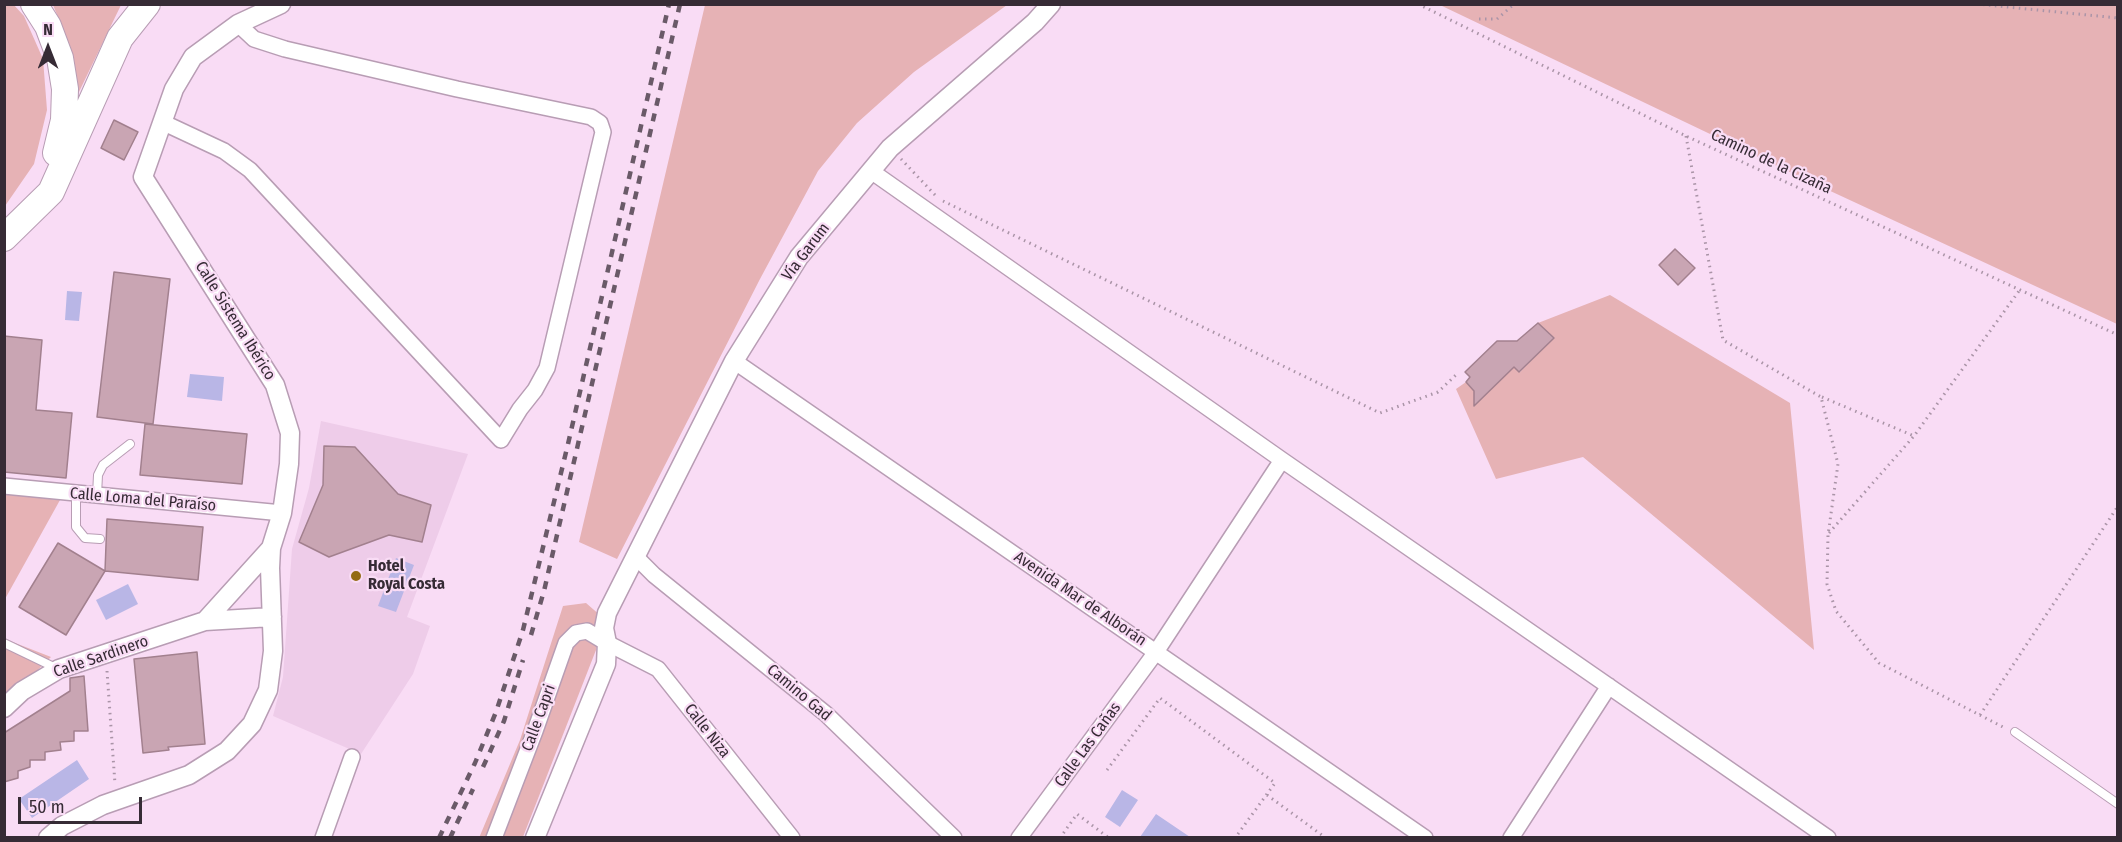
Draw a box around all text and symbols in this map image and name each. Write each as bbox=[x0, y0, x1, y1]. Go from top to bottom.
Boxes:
north arrow bbox=[18, 18, 78, 78]
text: N bbox=[43, 20, 53, 39]
street label: Camino de la Cizaña bbox=[1708, 126, 1834, 198]
street label: Vía Garum bbox=[778, 219, 834, 285]
street label: Calle Sistema Ibérico bbox=[191, 258, 279, 384]
street label: Calle Loma del Paraíso bbox=[69, 484, 217, 516]
street label: Avenida Mar de Alborán bbox=[1010, 547, 1150, 651]
place label: Hotel Royal Costa bbox=[368, 557, 445, 595]
marker: Hotel Royal Costa bbox=[349, 569, 363, 583]
street label: Calle Sardinero bbox=[51, 632, 151, 682]
street label: Camino Gad bbox=[763, 660, 835, 726]
street label: Calle Capri bbox=[518, 682, 560, 754]
street label: Calle Las Cañas bbox=[1051, 699, 1125, 791]
street label: Calle Niza bbox=[680, 700, 734, 762]
scale bar bbox=[21, 785, 146, 823]
text: 50 m bbox=[29, 796, 65, 818]

